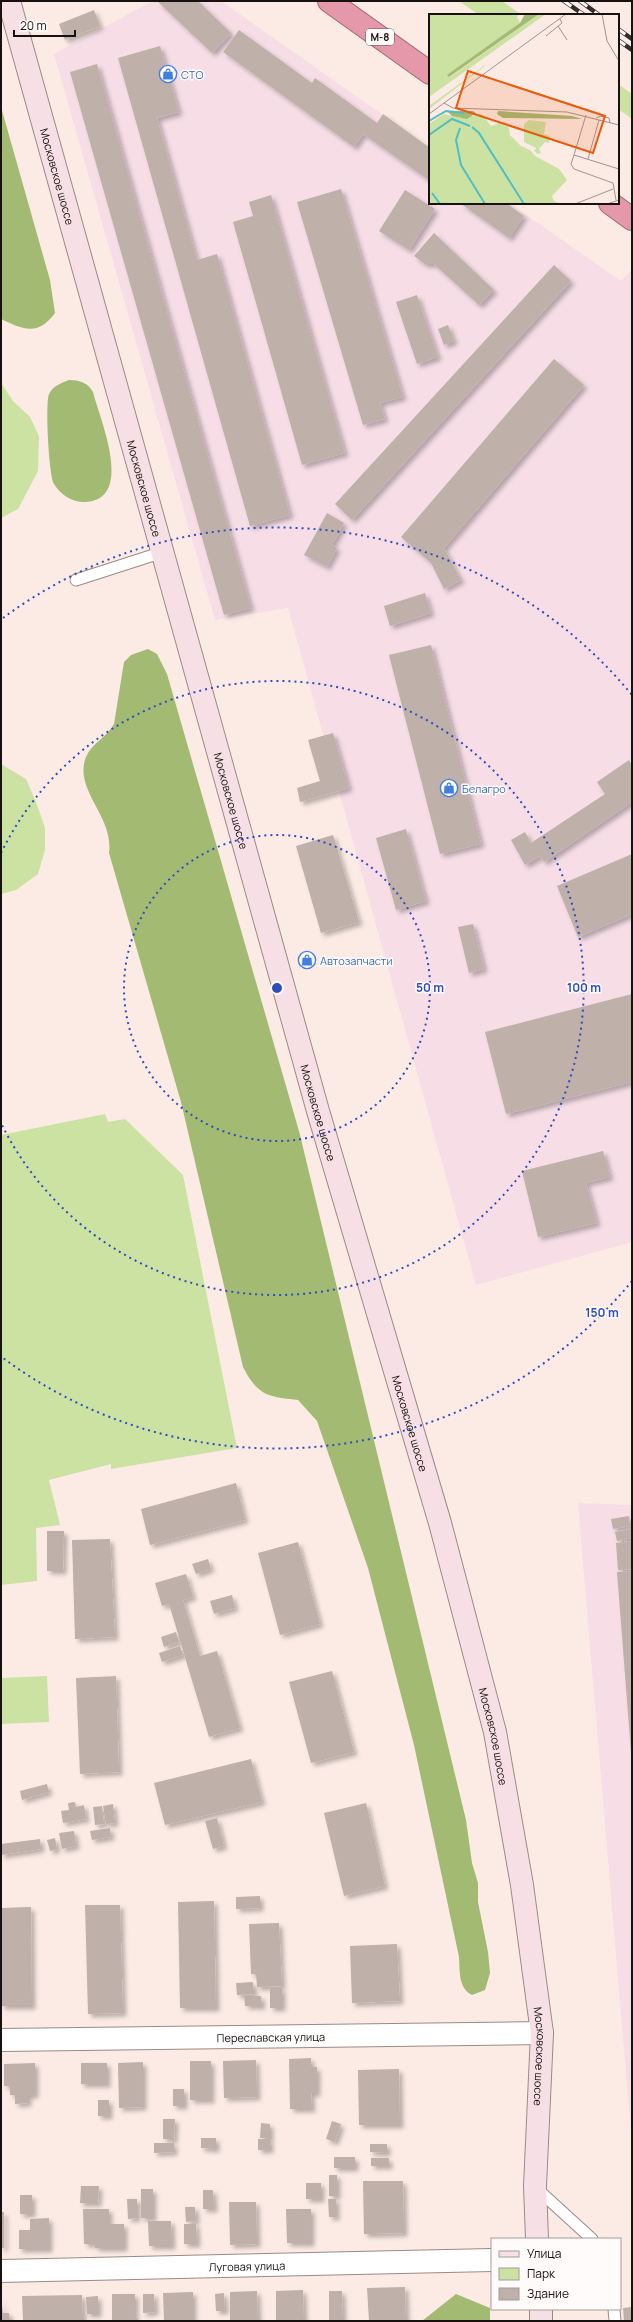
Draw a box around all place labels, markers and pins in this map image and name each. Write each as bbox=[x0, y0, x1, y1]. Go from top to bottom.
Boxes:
shop icon: СТО bbox=[158, 64, 178, 84]
place label: СТО bbox=[181, 67, 203, 82]
shop icon: Белагро bbox=[439, 778, 459, 798]
place label: Белагро bbox=[462, 781, 506, 796]
shop icon: Автозапчасти bbox=[297, 950, 317, 970]
place label: Автозапчасти bbox=[320, 953, 393, 968]
centre of rings bbox=[270, 981, 284, 995]

